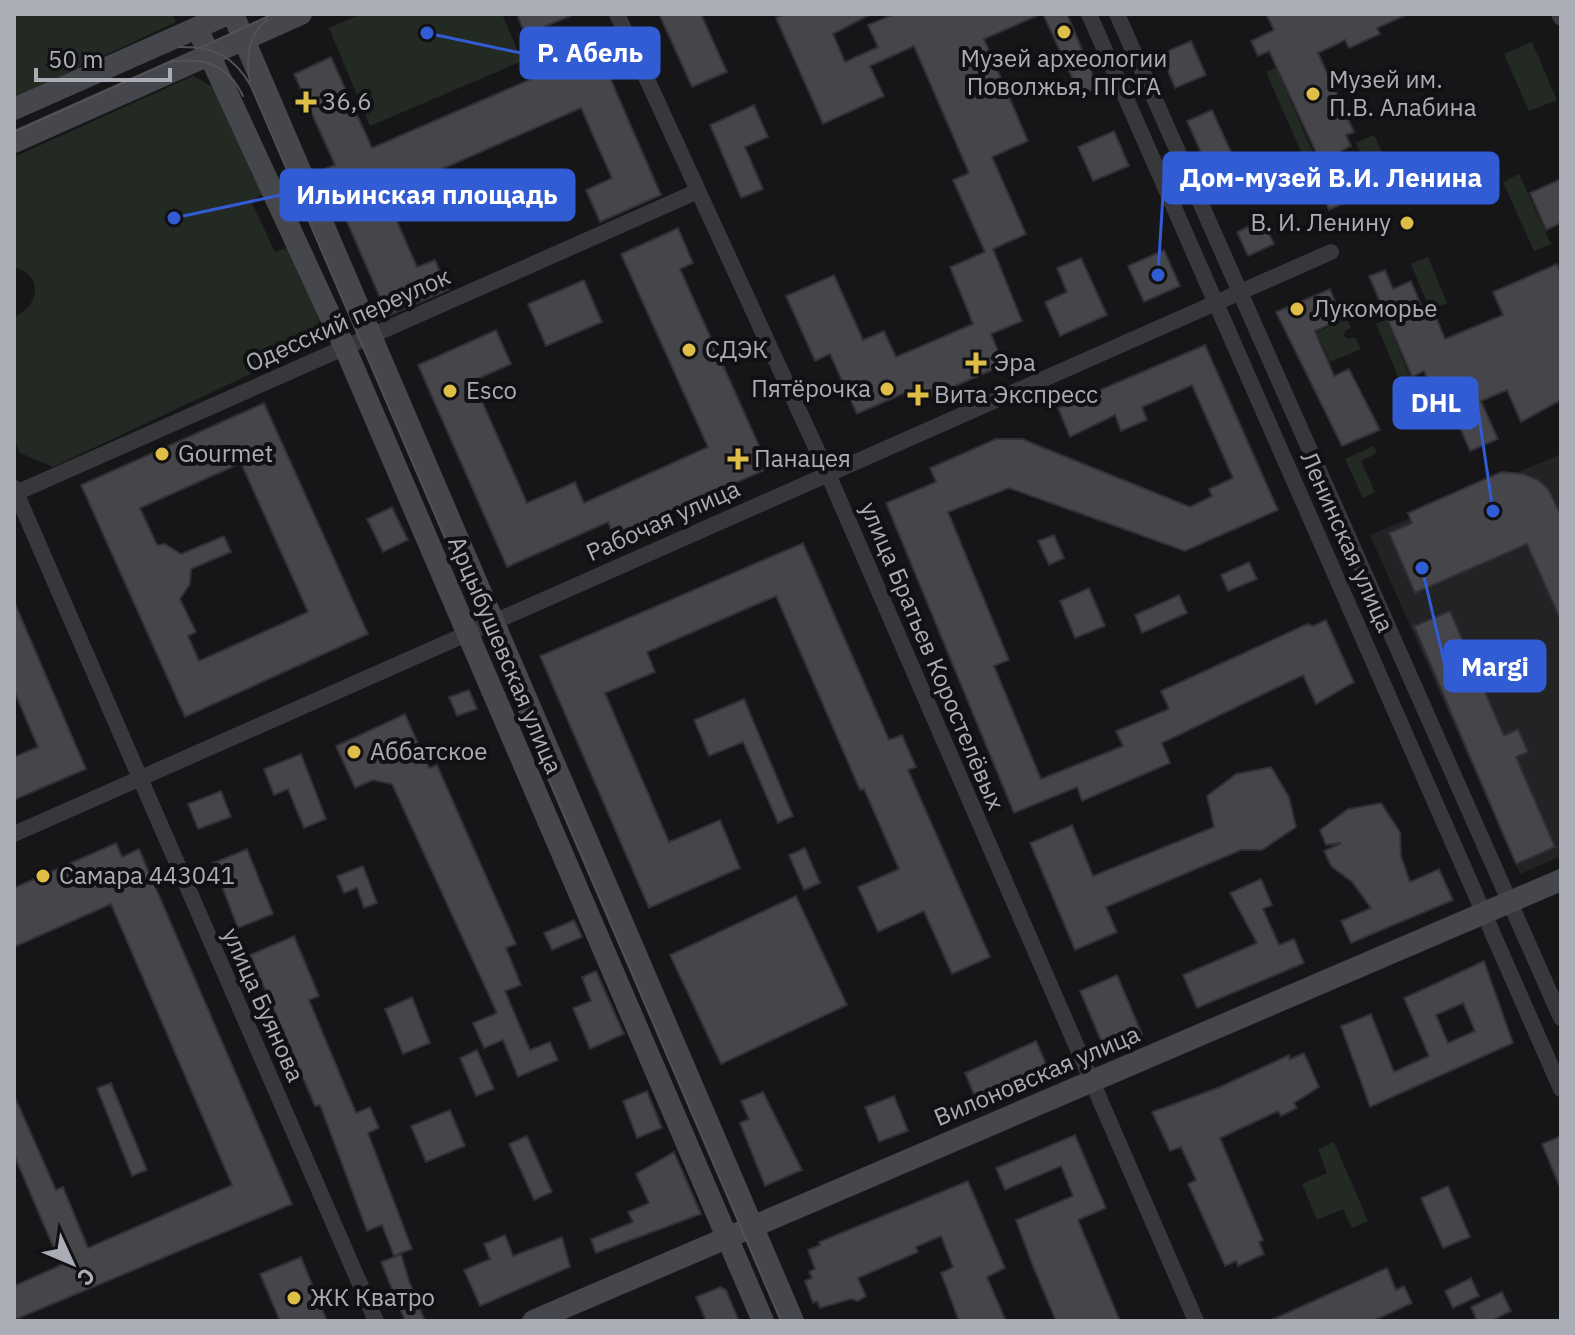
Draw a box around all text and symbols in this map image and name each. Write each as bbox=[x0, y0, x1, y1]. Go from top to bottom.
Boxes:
marker: Музей археологии Поволжья, ПГСГА bbox=[1055, 23, 1073, 41]
callout: Р. Абель bbox=[521, 28, 659, 78]
scale bar bbox=[36, 32, 170, 82]
text: Р. Абель bbox=[537, 35, 643, 69]
place label: Музей археологии Поволжья, ПГСГА bbox=[961, 42, 1167, 102]
text: 50 m bbox=[48, 43, 103, 75]
place label: Музей им. П.В. Алабина bbox=[1329, 63, 1477, 123]
place label: 36,6 bbox=[322, 85, 372, 117]
marker: Музей им. П.В. Алабина bbox=[1304, 85, 1322, 103]
marker: 36,6 bbox=[297, 93, 315, 111]
callout: Дом-музей В.И. Ленина bbox=[1164, 153, 1498, 203]
text: Дом-музей В.И. Ленина bbox=[1180, 160, 1482, 194]
callout: Ильинская площадь bbox=[281, 170, 574, 220]
text: Ильинская площадь bbox=[296, 177, 558, 211]
place label: В. И. Ленину bbox=[1250, 206, 1391, 238]
marker: В. И. Ленину bbox=[1398, 214, 1416, 232]
street label: Одесский переулок bbox=[240, 260, 455, 379]
place label: Лукоморье bbox=[1313, 292, 1437, 324]
marker: Лукоморье bbox=[1288, 300, 1306, 318]
place label: СДЭК bbox=[705, 333, 768, 365]
marker: СДЭК bbox=[680, 341, 698, 359]
place label: Эра bbox=[994, 346, 1036, 378]
marker: Эра bbox=[965, 352, 987, 374]
place label: Пятёрочка bbox=[751, 372, 871, 404]
place label: Esco bbox=[466, 374, 517, 406]
place label: Вита Экспресс bbox=[934, 378, 1098, 410]
callout: DHL bbox=[1394, 378, 1477, 428]
marker: Пятёрочка bbox=[878, 380, 896, 398]
marker: Esco bbox=[441, 382, 459, 400]
text: DHL bbox=[1411, 385, 1461, 419]
marker: Вита Экспресс bbox=[909, 386, 927, 404]
place label: Gourmet bbox=[178, 437, 273, 469]
place label: Панацея bbox=[754, 442, 851, 474]
marker: Gourmet bbox=[153, 445, 171, 463]
street label: Ленинская улица bbox=[1294, 446, 1402, 637]
marker: Панацея bbox=[729, 450, 747, 468]
street label: Рабочая улица bbox=[581, 472, 745, 568]
street label: улица Братьев Коростелёвых bbox=[853, 497, 1012, 815]
street label: Арцыбушевская улица bbox=[441, 531, 571, 778]
callout: Margi bbox=[1445, 641, 1545, 691]
text: Margi bbox=[1461, 649, 1529, 683]
place label: Аббатское bbox=[370, 735, 487, 767]
marker: Аббатское bbox=[345, 743, 363, 761]
place label: Самара 443041 bbox=[59, 859, 235, 891]
marker: Самара 443041 bbox=[34, 867, 52, 885]
street label: улица Буянова bbox=[216, 922, 312, 1087]
street label: Вилоновская улица bbox=[929, 1017, 1145, 1133]
north arrow bbox=[32, 1223, 112, 1303]
text: С bbox=[71, 1262, 102, 1292]
place label: ЖК Кватро bbox=[310, 1281, 435, 1313]
marker: ЖК Кватро bbox=[285, 1289, 303, 1307]

